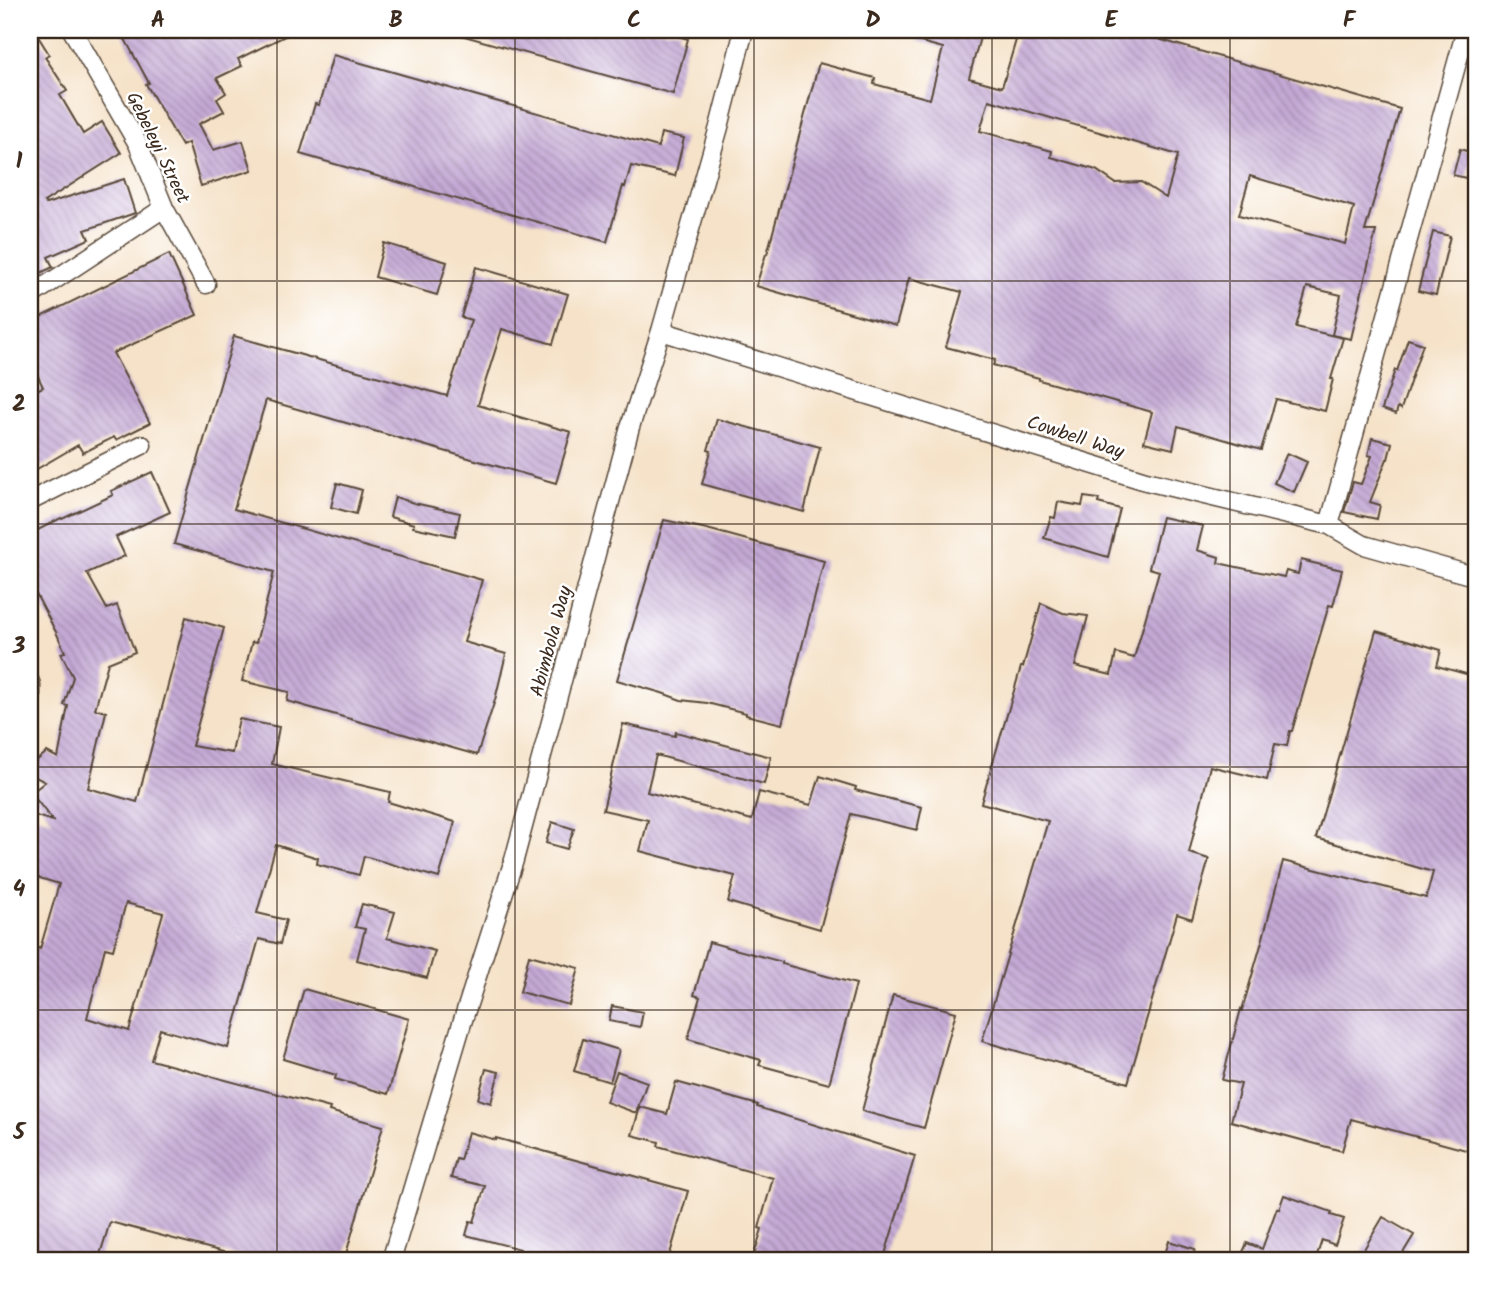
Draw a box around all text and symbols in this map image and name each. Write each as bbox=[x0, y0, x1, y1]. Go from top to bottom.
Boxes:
text: A bbox=[151, 3, 165, 39]
text: B bbox=[389, 3, 403, 39]
text: C bbox=[627, 3, 641, 39]
text: D bbox=[865, 3, 881, 39]
text: E bbox=[1105, 3, 1119, 39]
text: F bbox=[1343, 3, 1357, 39]
street label: Gebeleyi Street bbox=[117, 87, 198, 209]
text: 1 bbox=[16, 144, 23, 180]
text: 2 bbox=[12, 387, 26, 423]
street label: Cowbell Way bbox=[1023, 408, 1129, 468]
street label: Abimbola Way bbox=[523, 582, 581, 700]
text: 3 bbox=[12, 629, 26, 665]
text: 4 bbox=[13, 872, 26, 908]
text: 5 bbox=[12, 1115, 27, 1151]

